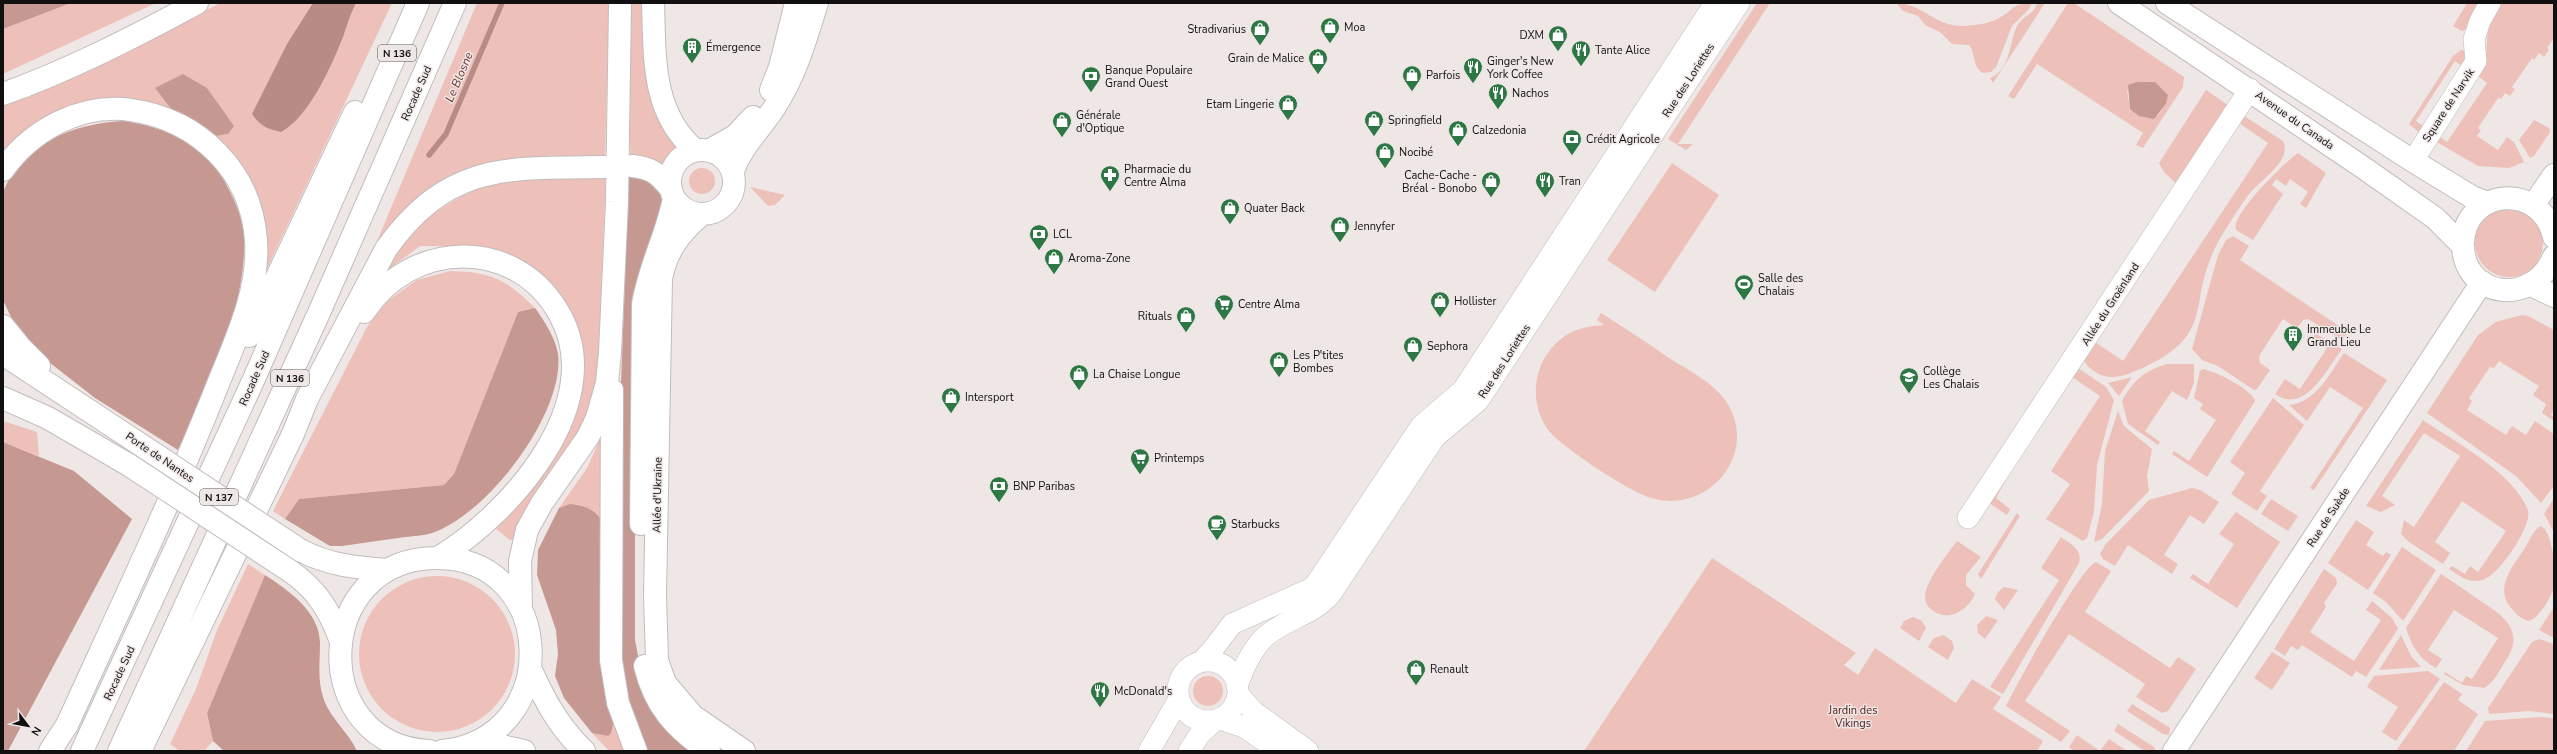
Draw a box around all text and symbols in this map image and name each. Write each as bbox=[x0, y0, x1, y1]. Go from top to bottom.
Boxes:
shop icon: Moa bbox=[1319, 16, 1341, 44]
shop icon: Stradivarius bbox=[1249, 18, 1271, 46]
place label: Moa bbox=[1344, 20, 1366, 35]
place label: Stradivarius bbox=[1187, 22, 1246, 37]
shop icon: DXM bbox=[1547, 24, 1569, 52]
place label: DXM bbox=[1520, 28, 1544, 43]
building icon: Émergence bbox=[681, 36, 703, 64]
place label: Émergence bbox=[706, 39, 761, 55]
restaurant icon: Tante Alice bbox=[1570, 39, 1592, 67]
street label: Rue des Loriettes bbox=[1659, 40, 1718, 120]
place label: Tante Alice bbox=[1595, 43, 1650, 58]
road number: N 136 bbox=[378, 45, 416, 61]
shop icon: Grain de Malice bbox=[1307, 47, 1329, 75]
water label: Le Blosne bbox=[441, 49, 477, 105]
place label: Grain de Malice bbox=[1228, 51, 1304, 66]
place label: Ginger's New York Coffee bbox=[1486, 54, 1554, 82]
restaurant icon: Ginger's New York Coffee bbox=[1462, 56, 1484, 84]
street label: Rocade Sud bbox=[398, 63, 435, 123]
place label: Banque Populaire Grand Ouest bbox=[1105, 63, 1193, 91]
shop icon: Parfois bbox=[1401, 64, 1423, 92]
bank icon: Banque Populaire Grand Ouest bbox=[1080, 65, 1102, 93]
street label: Square de Narvik bbox=[2419, 65, 2478, 145]
place label: Parfois bbox=[1426, 68, 1460, 83]
restaurant icon: Nachos bbox=[1487, 82, 1509, 110]
place label: Nachos bbox=[1512, 86, 1549, 101]
street label: Avenue du Canada bbox=[2252, 88, 2337, 153]
shop icon: Etam Lingerie bbox=[1277, 93, 1299, 121]
place label: Etam Lingerie bbox=[1206, 97, 1274, 112]
place label: Générale d'Optique bbox=[1076, 108, 1125, 136]
shop icon: Springfield bbox=[1363, 109, 1385, 137]
shop icon: Générale d'Optique bbox=[1051, 110, 1073, 138]
place label: Springfield bbox=[1388, 113, 1442, 128]
shop icon: Calzedonia bbox=[1447, 119, 1469, 147]
place label: Calzedonia bbox=[1472, 123, 1526, 138]
bank icon: Crédit Agricole bbox=[1561, 128, 1583, 156]
place label: Crédit Agricole bbox=[1586, 132, 1660, 147]
shop icon: Nocibé bbox=[1374, 141, 1396, 169]
place label: Nocibé bbox=[1399, 145, 1433, 160]
place label: Pharmacie du Centre Alma bbox=[1124, 162, 1191, 190]
pharmacy icon: Pharmacie du Centre Alma bbox=[1099, 164, 1121, 192]
place label: Cache-Cache - Bréal - Bonobo bbox=[1402, 168, 1477, 196]
shop icon: Cache-Cache - Bréal - Bonobo bbox=[1480, 170, 1502, 198]
restaurant icon: Tran bbox=[1534, 170, 1556, 198]
place label: Tran bbox=[1559, 174, 1581, 189]
shop icon: Quater Back bbox=[1219, 197, 1241, 225]
place label: Quater Back bbox=[1244, 201, 1305, 216]
shop icon: Jennyfer bbox=[1329, 215, 1351, 243]
place label: Jennyfer bbox=[1353, 219, 1395, 234]
bank icon: LCL bbox=[1028, 223, 1050, 251]
place label: LCL bbox=[1053, 227, 1072, 242]
shop icon: Aroma-Zone bbox=[1043, 247, 1065, 275]
place label: Aroma-Zone bbox=[1068, 251, 1131, 266]
street label: Allée du Groënland bbox=[2078, 260, 2143, 349]
place label: Salle des Chalais bbox=[1758, 271, 1803, 299]
sports icon: Salle des Chalais bbox=[1733, 273, 1755, 301]
shop icon: Hollister bbox=[1429, 290, 1451, 318]
supermarket icon: Centre Alma bbox=[1213, 293, 1235, 321]
place label: Hollister bbox=[1454, 294, 1496, 309]
place label: Centre Alma bbox=[1238, 297, 1300, 312]
shop icon: Rituals bbox=[1175, 305, 1197, 333]
place label: Rituals bbox=[1138, 309, 1172, 324]
street label: Rue des Loriettes bbox=[1475, 321, 1534, 401]
place label: Immeuble Le Grand Lieu bbox=[2307, 322, 2371, 350]
building icon: Immeuble Le Grand Lieu bbox=[2282, 324, 2304, 352]
shop icon: Sephora bbox=[1402, 335, 1424, 363]
place label: Sephora bbox=[1427, 339, 1468, 354]
street label: Rocade Sud bbox=[236, 348, 273, 408]
place label: Les P'tites Bombes bbox=[1293, 348, 1344, 376]
shop icon: Les P'tites Bombes bbox=[1268, 350, 1290, 378]
shop icon: La Chaise Longue bbox=[1068, 363, 1090, 391]
place label: Collège Les Chalais bbox=[1923, 364, 1979, 392]
school or university icon: Collège Les Chalais bbox=[1898, 366, 1920, 394]
place label: La Chaise Longue bbox=[1093, 367, 1181, 382]
road number: N 136 bbox=[271, 370, 309, 386]
shop icon: Intersport bbox=[940, 386, 962, 414]
place label: Intersport bbox=[965, 390, 1014, 405]
street label: Porte de Nantes bbox=[122, 429, 197, 486]
supermarket icon: Printemps bbox=[1129, 447, 1151, 475]
place label: Printemps bbox=[1154, 451, 1204, 466]
street label: Allée d'Ukraine bbox=[649, 457, 666, 533]
bank icon: BNP Paribas bbox=[988, 475, 1010, 503]
place label: BNP Paribas bbox=[1013, 479, 1075, 494]
street label: Rue de Suède bbox=[2304, 484, 2353, 550]
road number: N 137 bbox=[200, 489, 238, 505]
cafe icon: Starbucks bbox=[1206, 513, 1228, 541]
place label: Starbucks bbox=[1231, 517, 1280, 532]
street label: Rocade Sud bbox=[100, 643, 139, 703]
shop icon: Renault bbox=[1405, 658, 1427, 686]
place label: Renault bbox=[1430, 662, 1468, 677]
restaurant icon: McDonald's bbox=[1089, 680, 1111, 708]
place label: McDonald's bbox=[1114, 684, 1172, 699]
park label: Jardin des Vikings bbox=[1828, 703, 1877, 731]
north arrow bbox=[8, 706, 48, 746]
text: N bbox=[28, 724, 45, 739]

